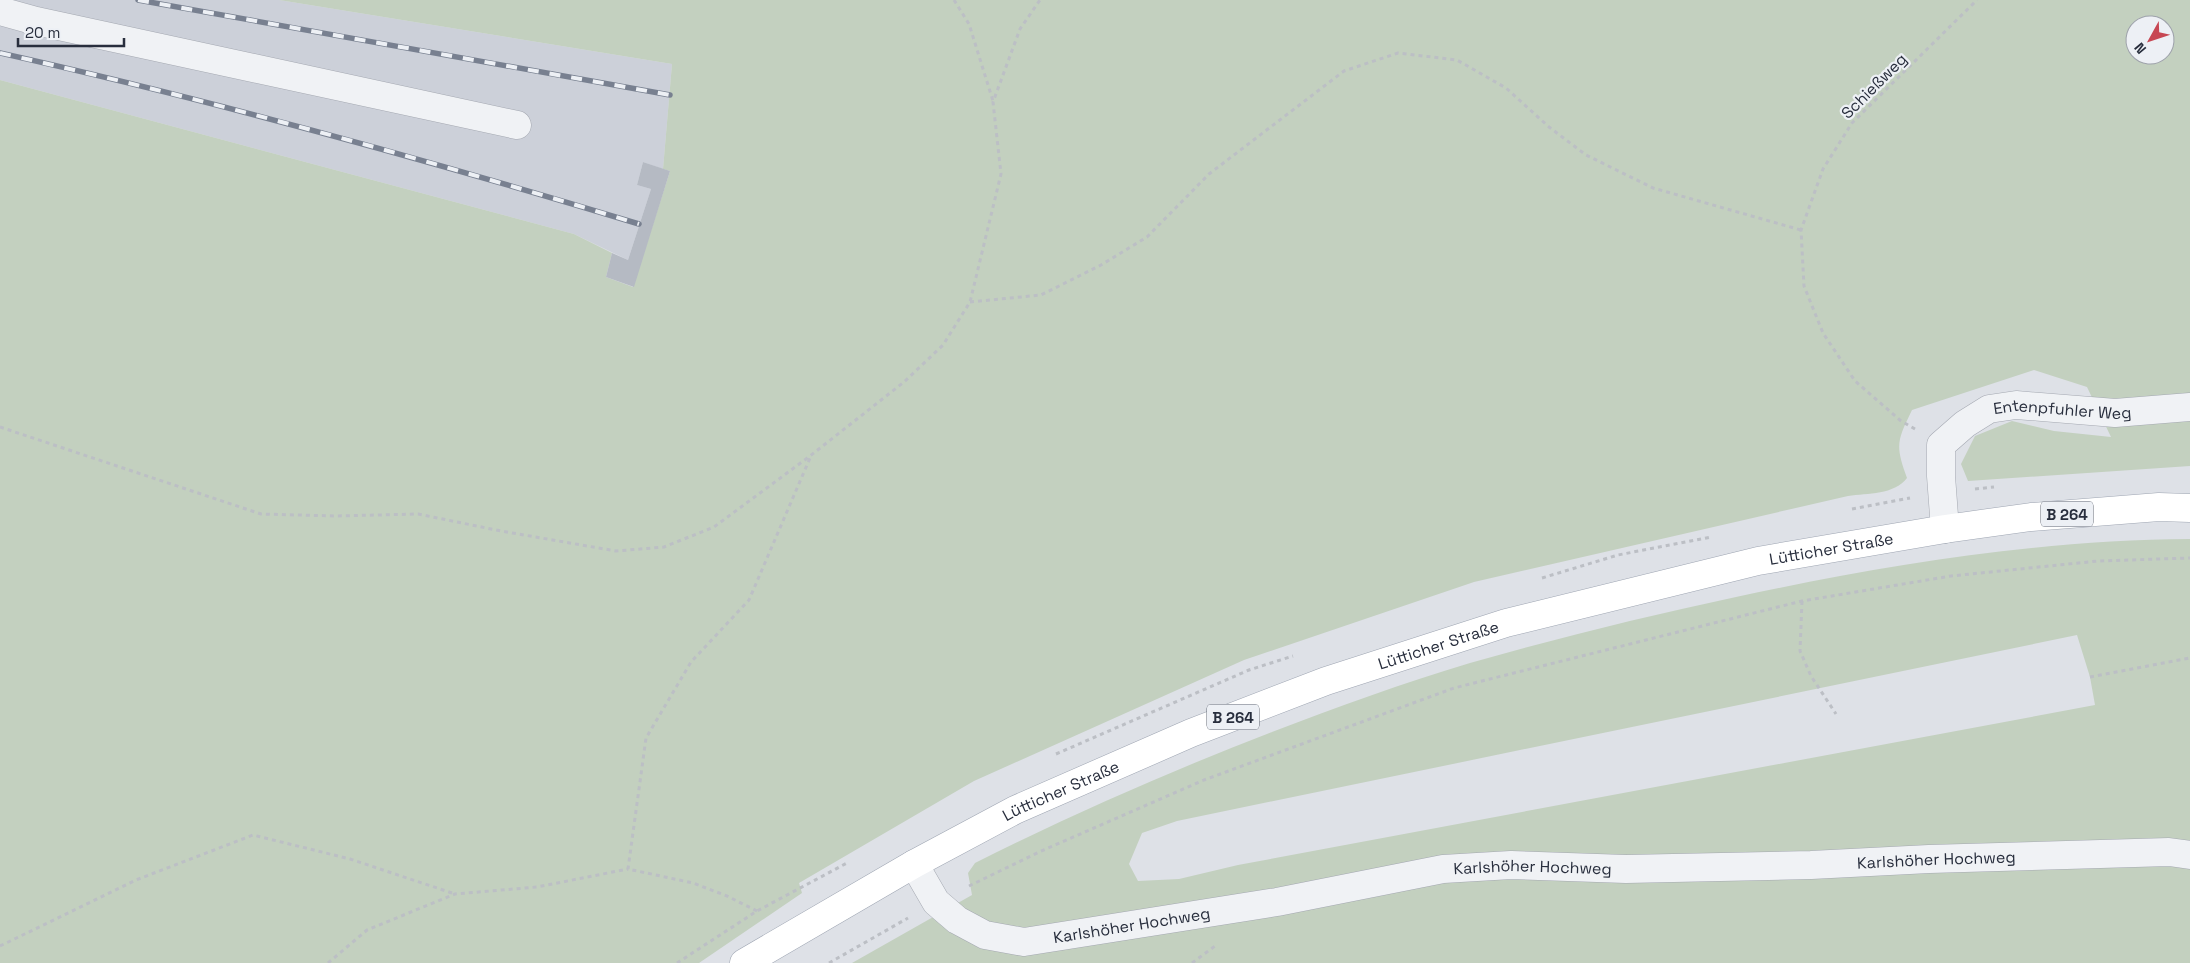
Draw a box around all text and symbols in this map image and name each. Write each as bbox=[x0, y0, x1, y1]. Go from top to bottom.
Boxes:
scale bar bbox=[18, 15, 124, 47]
north arrow bbox=[2125, 15, 2175, 65]
text: 20 m bbox=[25, 23, 60, 42]
text: N bbox=[2130, 39, 2150, 58]
street label: Schießweg bbox=[1837, 49, 1911, 123]
street label: Entenpfuhler Weg bbox=[1992, 394, 2132, 424]
road number: B 264 bbox=[2041, 502, 2093, 526]
street label: Lütticher Straße bbox=[1768, 528, 1895, 569]
street label: Lütticher Straße bbox=[1375, 616, 1501, 674]
road number: B 264 bbox=[1207, 704, 1259, 730]
street label: Lütticher Straße bbox=[999, 755, 1122, 825]
street label: Karlshöher Hochweg bbox=[1856, 846, 2016, 873]
street label: Karlshöher Hochweg bbox=[1453, 854, 1612, 879]
street label: Karlshöher Hochweg bbox=[1052, 902, 1212, 948]

